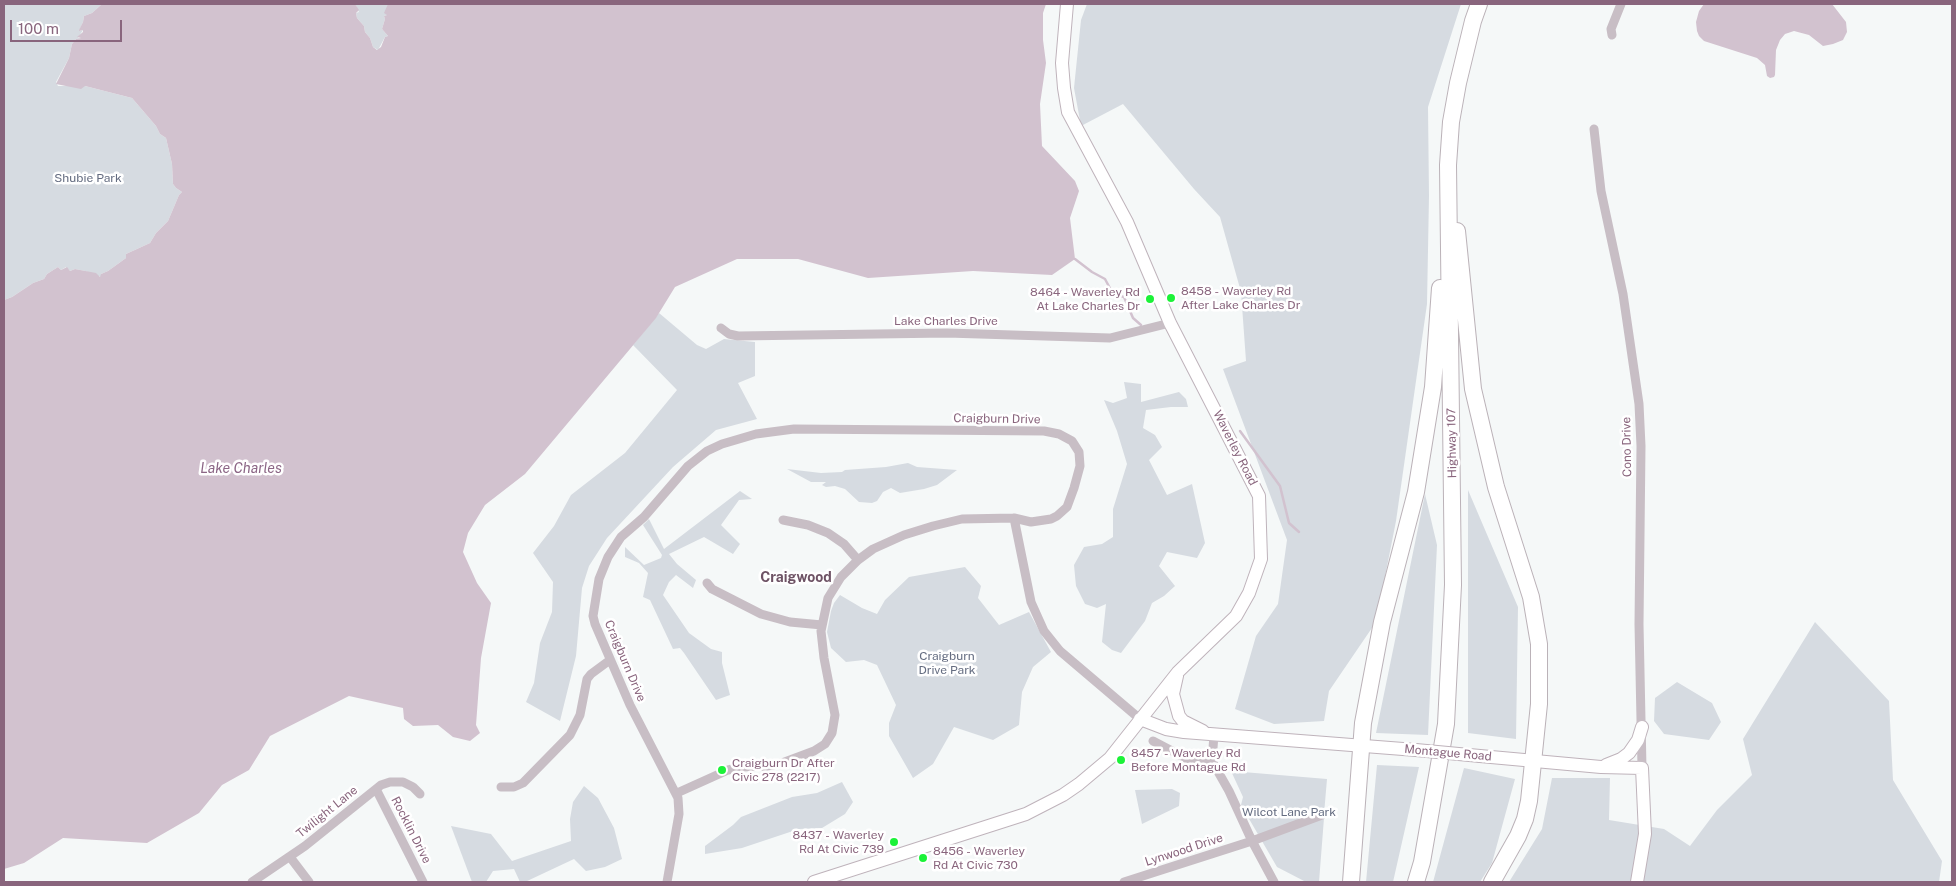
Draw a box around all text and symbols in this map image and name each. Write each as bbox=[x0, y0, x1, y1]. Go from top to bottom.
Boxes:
scale bar bbox=[12, 10, 125, 42]
text: 100 m bbox=[18, 20, 59, 37]
park label: Shubie Park bbox=[54, 171, 122, 185]
place label: 8458 - Waverley Rd After Lake Charles Dr bbox=[1181, 284, 1300, 312]
place label: 8464 - Waverley Rd At Lake Charles Dr bbox=[1030, 285, 1140, 313]
marker: 8458 - Waverley Rd After Lake Charles Dr bbox=[1165, 292, 1177, 304]
marker: 8464 - Waverley Rd At Lake Charles Dr bbox=[1144, 293, 1156, 305]
street label: Lake Charles Drive bbox=[894, 314, 998, 328]
street label: Waverley Road bbox=[1210, 408, 1260, 488]
street label: Highway 107 bbox=[1444, 408, 1460, 478]
street label: Craigburn Drive bbox=[953, 411, 1041, 427]
street label: Cono Drive bbox=[1619, 417, 1635, 477]
water label: Lake Charles bbox=[200, 461, 282, 477]
district label: Craigwood bbox=[760, 570, 832, 586]
street label: Craigburn Drive bbox=[601, 618, 649, 704]
park label: Craigburn Drive Park bbox=[918, 649, 976, 677]
street label: Montague Road bbox=[1404, 742, 1492, 764]
place label: 8457 - Waverley Rd Before Montague Rd bbox=[1131, 746, 1246, 774]
marker: 8457 - Waverley Rd Before Montague Rd bbox=[1115, 754, 1127, 766]
place label: Craigburn Dr After Civic 278 (2217) bbox=[732, 756, 835, 784]
marker: Craigburn Dr After Civic 278 (2217) bbox=[716, 764, 728, 776]
street label: Twilight Lane bbox=[294, 783, 360, 841]
street label: Rocklin Drive bbox=[388, 794, 434, 866]
park label: Wilcot Lane Park bbox=[1242, 805, 1336, 819]
place label: 8437 - Waverley Rd At Civic 739 bbox=[793, 828, 884, 856]
street label: Lynwood Drive bbox=[1143, 831, 1225, 869]
marker: 8437 - Waverley Rd At Civic 739 bbox=[888, 836, 900, 848]
place label: 8456 - Waverley Rd At Civic 730 bbox=[933, 844, 1025, 872]
marker: 8456 - Waverley Rd At Civic 730 bbox=[917, 852, 929, 864]

